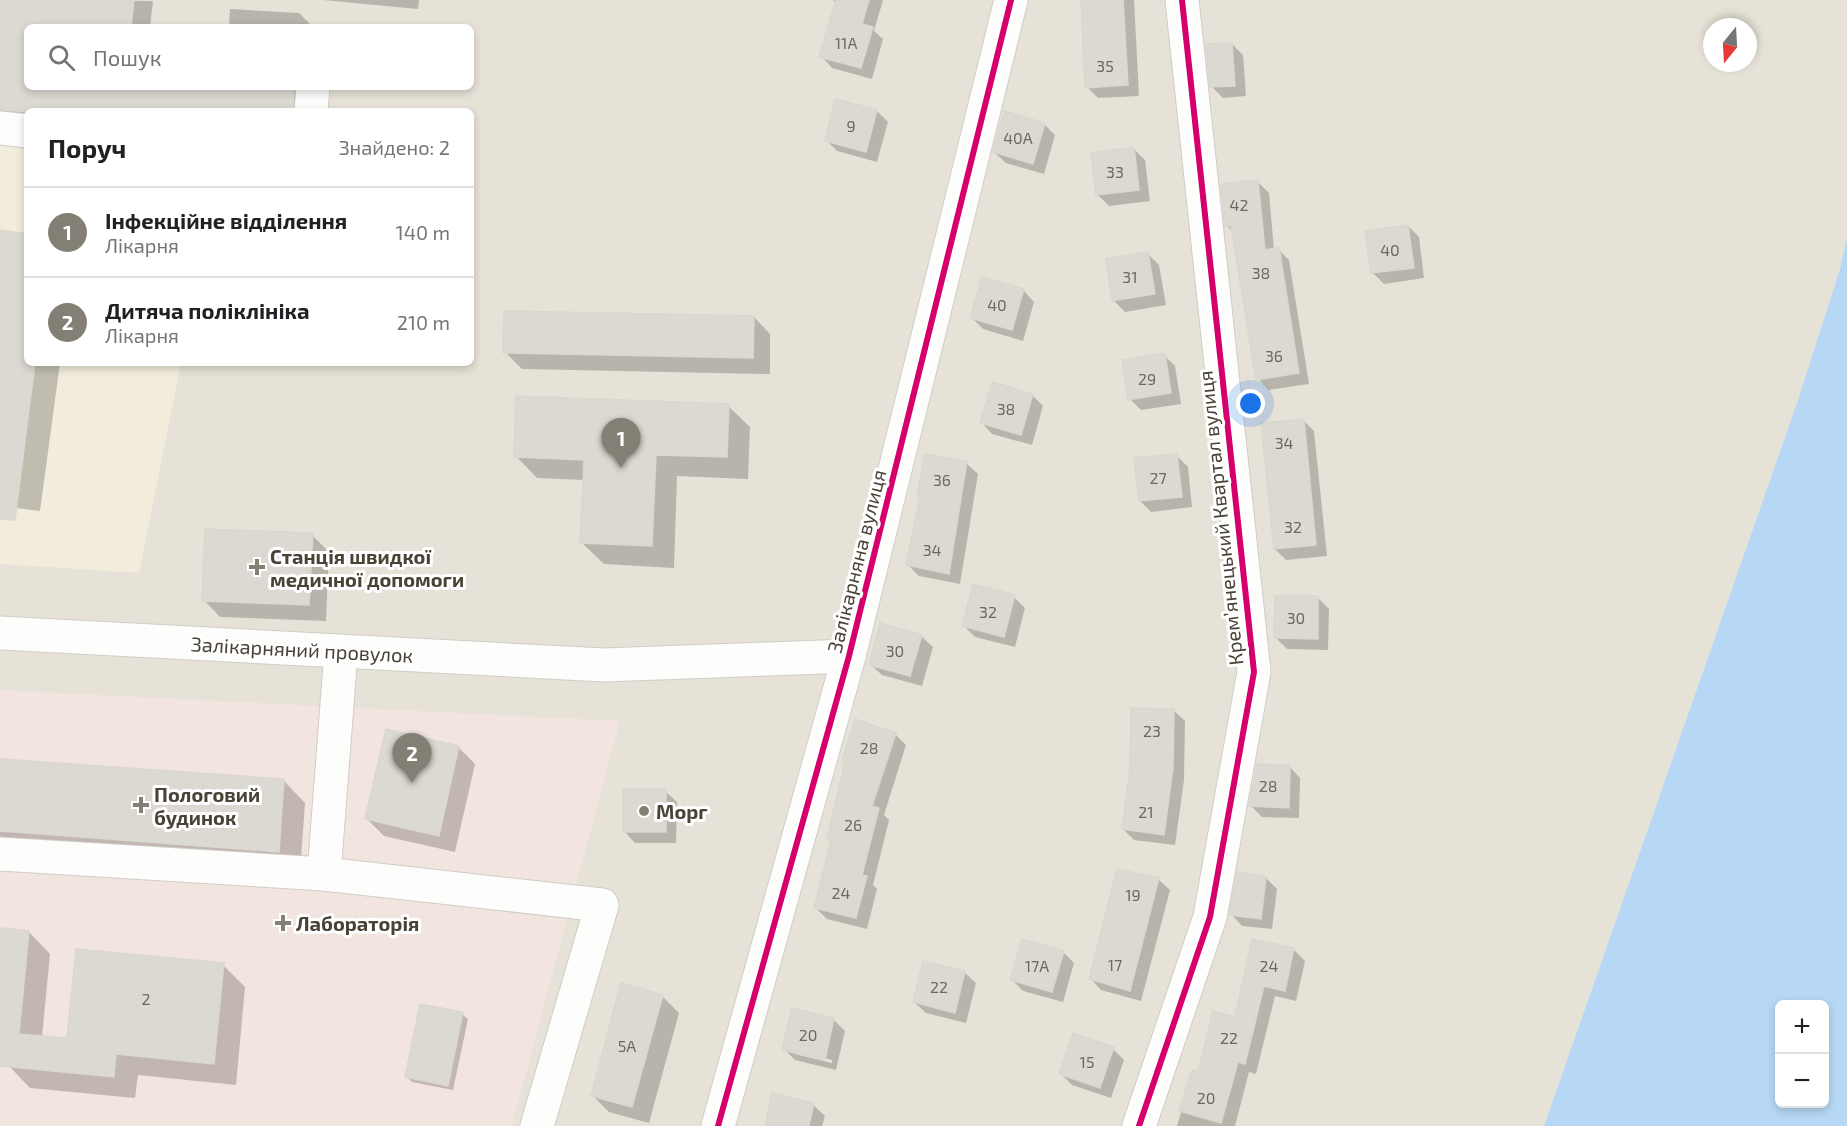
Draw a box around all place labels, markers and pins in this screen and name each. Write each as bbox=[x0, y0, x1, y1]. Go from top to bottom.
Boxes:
pin: 1 bbox=[602, 418, 640, 468]
place label: Станція швидкої медичної допомоги bbox=[270, 544, 464, 591]
marker: Станція швидкої медичної допомоги bbox=[248, 558, 266, 576]
pin: 2 bbox=[392, 734, 432, 783]
place label: Пологовий будинок bbox=[154, 782, 260, 829]
marker: Пологовий будинок bbox=[132, 796, 150, 814]
place label: Морг bbox=[656, 799, 708, 823]
marker: Морг bbox=[637, 804, 651, 818]
place label: Лабораторія bbox=[296, 911, 419, 935]
marker: Лабораторія bbox=[274, 914, 292, 932]

